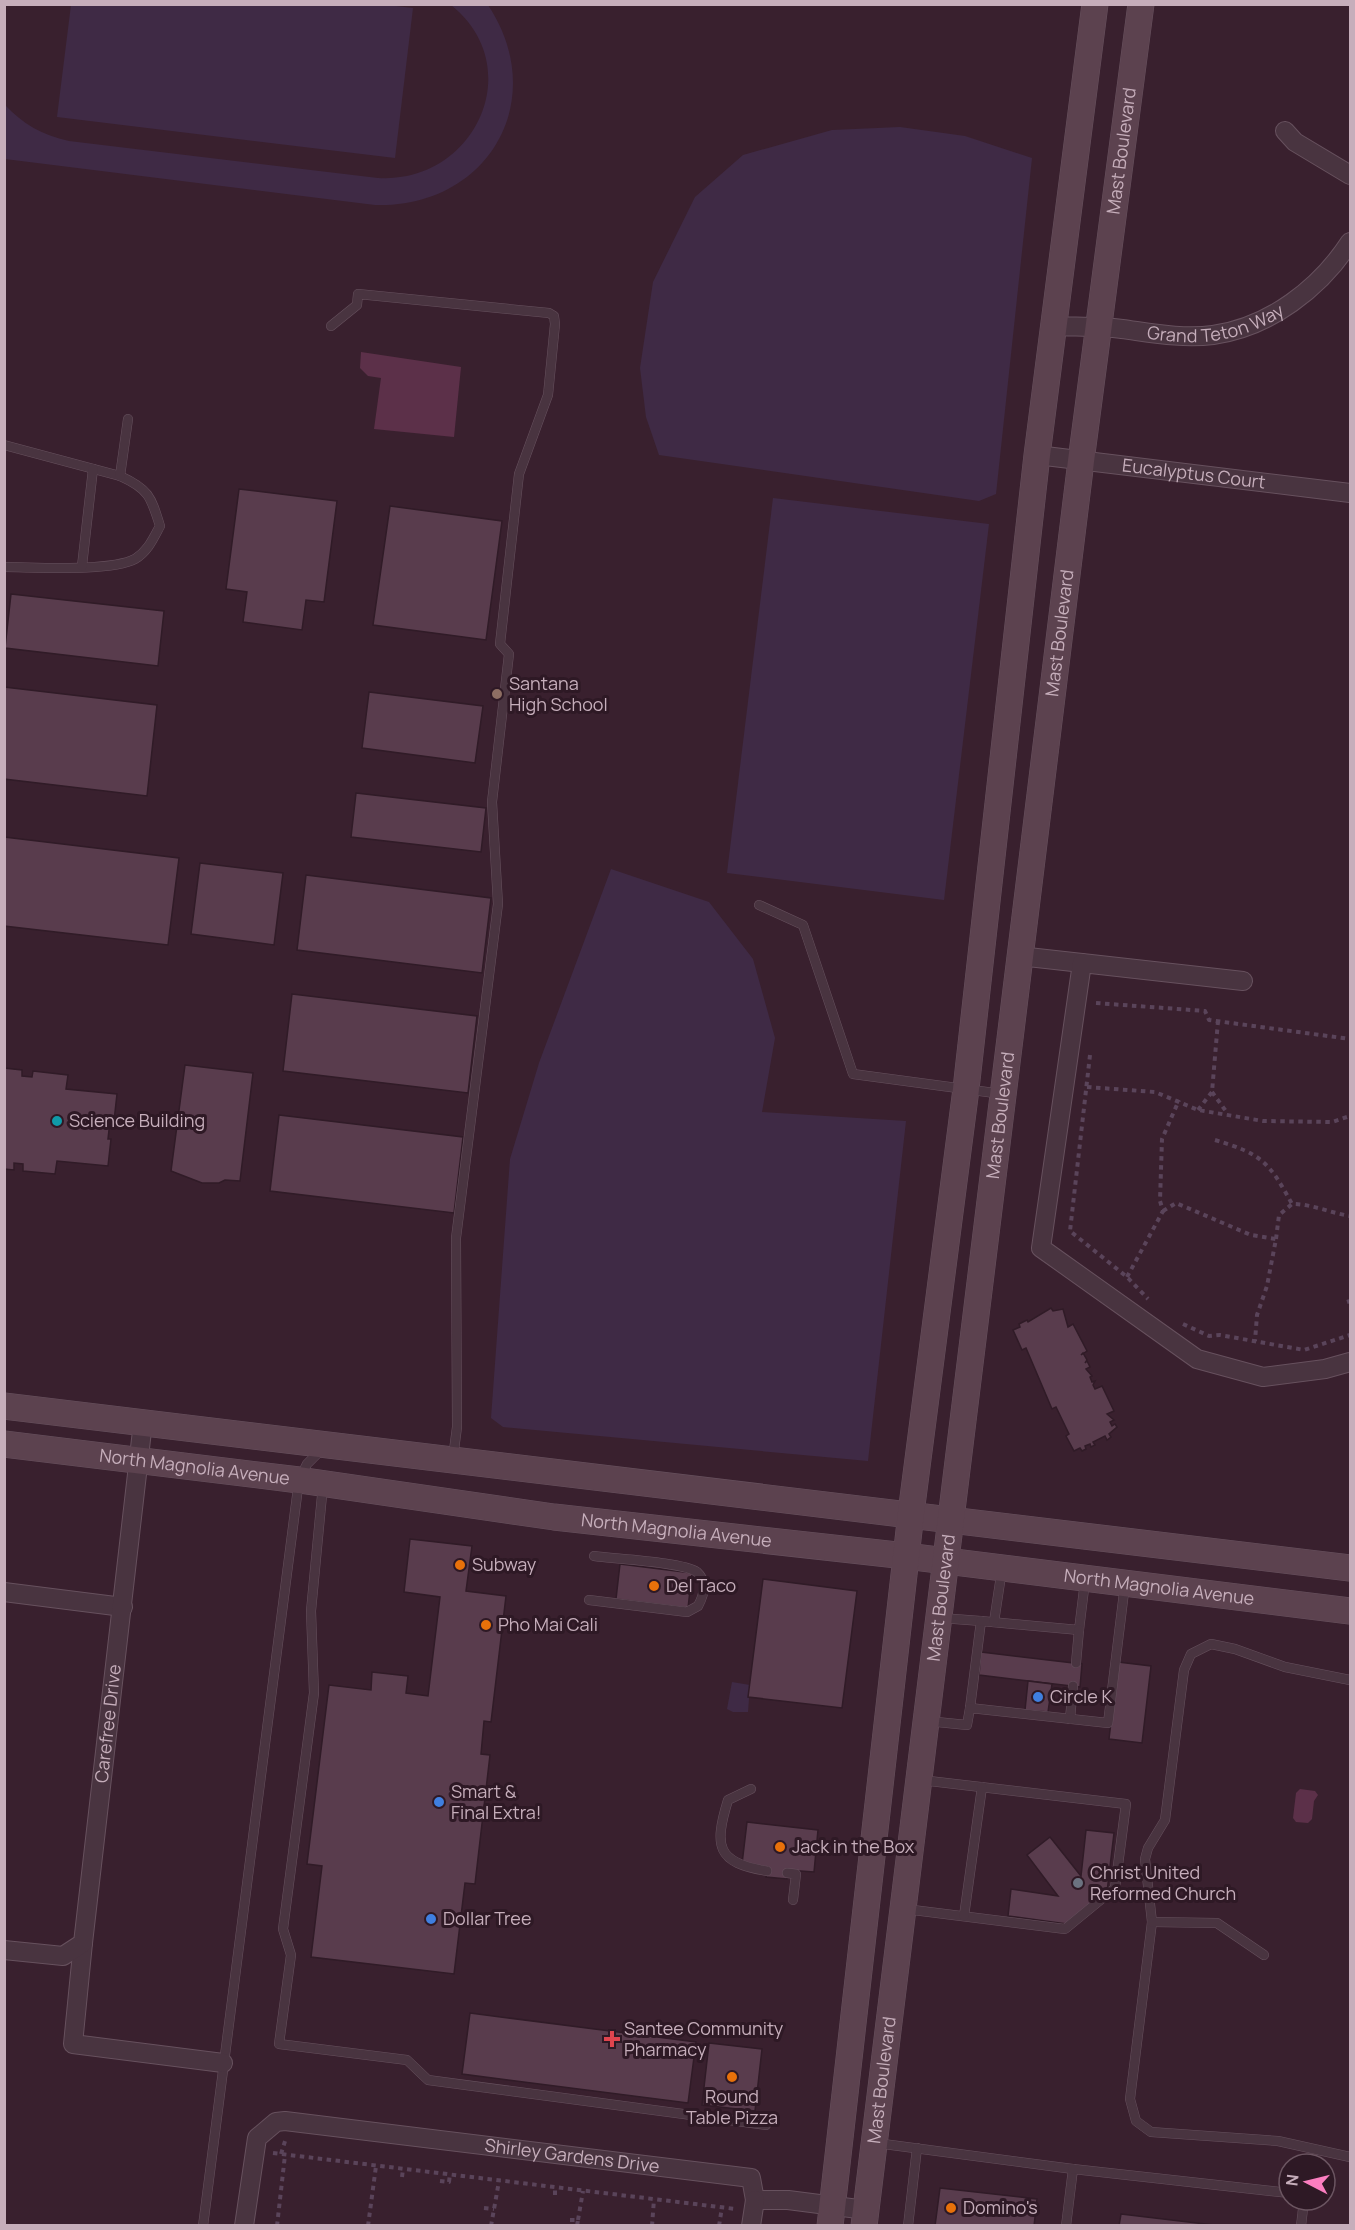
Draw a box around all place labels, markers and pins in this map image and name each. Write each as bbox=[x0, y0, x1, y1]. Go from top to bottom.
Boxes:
place label: Santana High School bbox=[509, 671, 608, 716]
marker: Santana High School bbox=[490, 687, 504, 701]
place label: Science Building bbox=[69, 1108, 205, 1132]
marker: Science Building bbox=[50, 1114, 64, 1128]
place label: Subway bbox=[472, 1552, 537, 1576]
marker: Subway bbox=[453, 1558, 467, 1572]
place label: Del Taco bbox=[666, 1573, 736, 1597]
marker: Del Taco bbox=[647, 1579, 661, 1593]
place label: Pho Mai Cali bbox=[498, 1612, 598, 1636]
marker: Pho Mai Cali bbox=[479, 1618, 493, 1632]
place label: Circle K bbox=[1050, 1684, 1112, 1708]
marker: Circle K bbox=[1031, 1690, 1045, 1704]
place label: Smart & Final Extra! bbox=[451, 1779, 542, 1824]
marker: Smart & Final Extra! bbox=[432, 1795, 446, 1809]
place label: Jack in the Box bbox=[792, 1834, 915, 1858]
marker: Jack in the Box bbox=[773, 1840, 787, 1854]
place label: Christ United Reformed Church bbox=[1090, 1860, 1236, 1905]
marker: Christ United Reformed Church bbox=[1071, 1876, 1085, 1890]
place label: Dollar Tree bbox=[443, 1906, 531, 1930]
marker: Dollar Tree bbox=[424, 1912, 438, 1926]
place label: Santee Community Pharmacy bbox=[624, 2016, 784, 2061]
marker: Santee Community Pharmacy bbox=[605, 2032, 619, 2046]
marker: Round Table Pizza bbox=[725, 2070, 739, 2084]
place label: Round Table Pizza bbox=[686, 2084, 778, 2129]
place label: Domino's bbox=[963, 2195, 1038, 2219]
marker: Domino's bbox=[944, 2201, 958, 2215]

